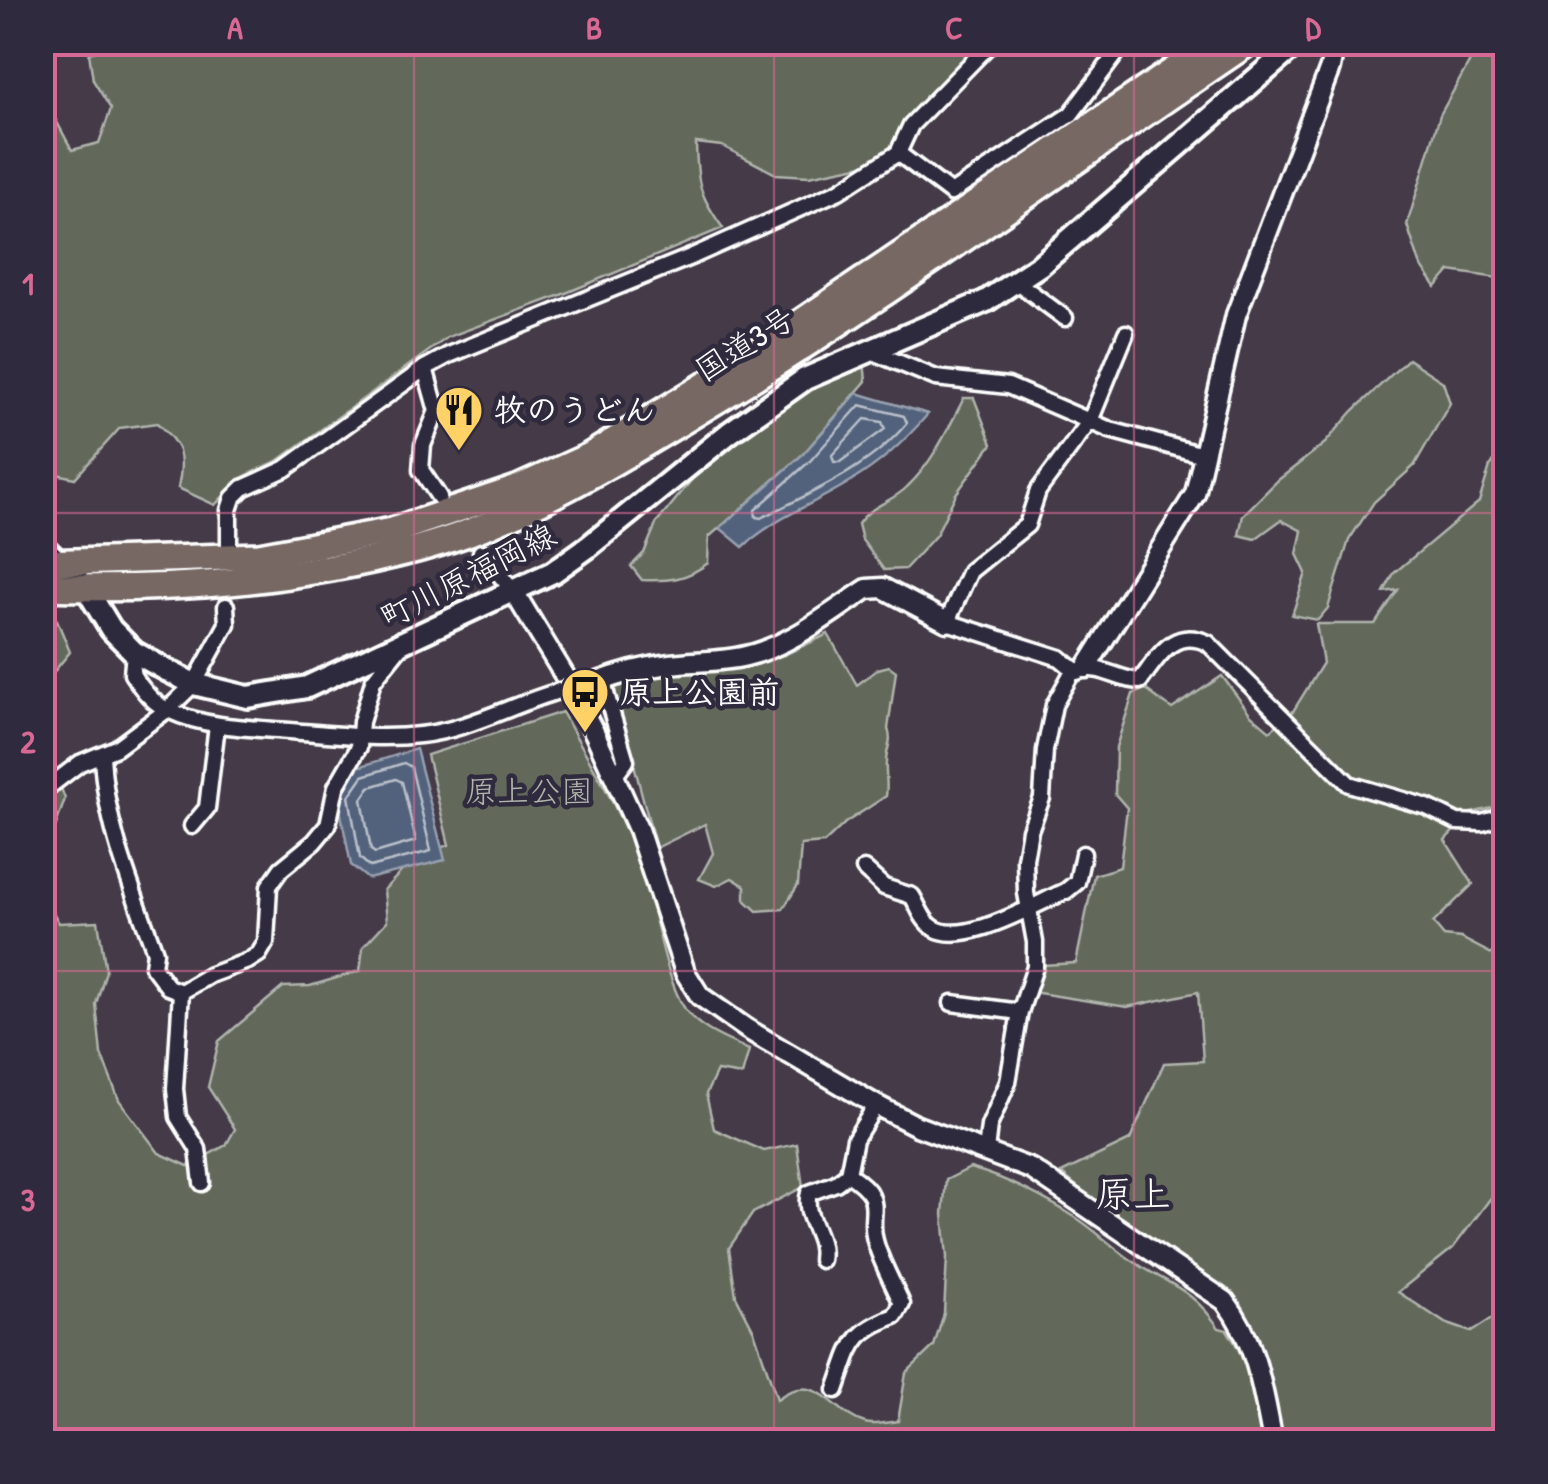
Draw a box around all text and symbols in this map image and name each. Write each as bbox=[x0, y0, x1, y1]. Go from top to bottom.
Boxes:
text: A bbox=[227, 6, 243, 49]
text: B bbox=[586, 6, 602, 49]
text: C bbox=[945, 6, 963, 49]
text: D bbox=[1305, 6, 1321, 49]
text: 1 bbox=[22, 262, 34, 305]
street label: 国道3号 bbox=[687, 296, 803, 391]
restaurant icon: 牧のうどん bbox=[433, 384, 485, 452]
place label: 牧のうどん bbox=[494, 388, 655, 431]
street label: 町川原福岡線 bbox=[372, 513, 563, 638]
bus stop icon: 原上公園前 bbox=[559, 666, 611, 734]
place label: 原上公園前 bbox=[620, 670, 780, 713]
text: 2 bbox=[21, 720, 37, 763]
park label: 原上公園 bbox=[465, 769, 593, 812]
district label: 原上 bbox=[1095, 1167, 1171, 1219]
text: 3 bbox=[21, 1178, 35, 1221]

